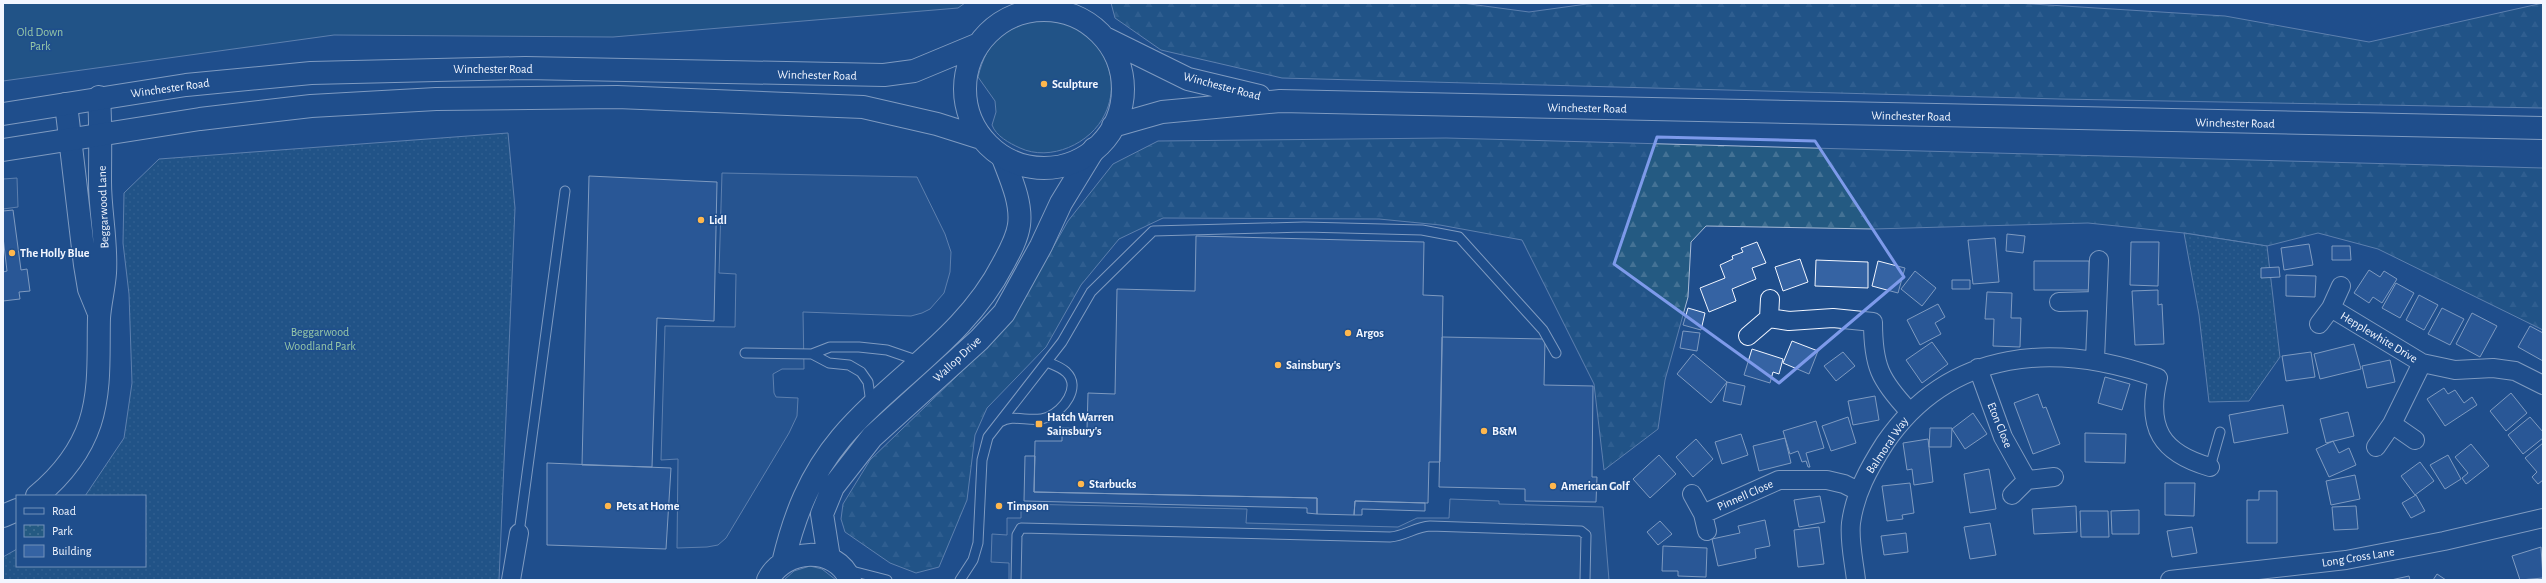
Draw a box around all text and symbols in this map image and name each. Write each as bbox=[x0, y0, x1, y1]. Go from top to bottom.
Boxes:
park label: Old Down Park bbox=[17, 26, 63, 52]
street label: Winchester Road bbox=[453, 63, 533, 75]
street label: Winchester Road bbox=[777, 68, 857, 82]
street label: Winchester Road bbox=[1182, 70, 1262, 102]
street label: Winchester Road bbox=[130, 77, 210, 99]
place label: Sculpture bbox=[1052, 78, 1098, 90]
marker: Sculpture bbox=[1039, 79, 1049, 89]
street label: Winchester Road bbox=[1547, 101, 1627, 115]
street label: Winchester Road bbox=[1871, 109, 1951, 123]
street label: Winchester Road bbox=[2195, 116, 2275, 130]
street label: Beggarwood Lane bbox=[96, 165, 110, 249]
place label: Lidl bbox=[709, 214, 727, 226]
marker: Lidl bbox=[696, 215, 706, 225]
place label: The Holly Blue bbox=[20, 247, 90, 260]
marker: The Holly Blue bbox=[7, 248, 17, 258]
street label: Hepplewhite Drive bbox=[2338, 309, 2420, 365]
park label: Beggarwood Woodland Park bbox=[284, 326, 356, 352]
place label: Argos bbox=[1356, 327, 1384, 339]
marker: Argos bbox=[1343, 328, 1353, 338]
street label: Wallop Drive bbox=[931, 334, 983, 384]
place label: Sainsbury's bbox=[1286, 359, 1341, 372]
marker: Sainsbury's bbox=[1273, 360, 1283, 370]
street label: Eton Close bbox=[1985, 400, 2015, 450]
place label: Hatch Warren Sainsbury's bbox=[1047, 411, 1114, 438]
street label: Balmoral Way bbox=[1864, 415, 1911, 476]
marker: Hatch Warren Sainsbury's bbox=[1034, 419, 1044, 429]
place label: B&M bbox=[1492, 425, 1517, 437]
marker: B&M bbox=[1479, 426, 1489, 436]
street label: Pinnell Close bbox=[1715, 477, 1775, 513]
place label: Starbucks bbox=[1089, 478, 1137, 490]
marker: Starbucks bbox=[1076, 479, 1086, 489]
place label: American Golf bbox=[1561, 480, 1630, 492]
marker: American Golf bbox=[1548, 481, 1558, 491]
legend bbox=[16, 495, 146, 567]
place label: Pets at Home bbox=[616, 500, 680, 512]
place label: Timpson bbox=[1007, 500, 1049, 512]
marker: Pets at Home bbox=[603, 501, 613, 511]
marker: Timpson bbox=[994, 501, 1004, 511]
text: Road bbox=[52, 505, 76, 517]
text: Park bbox=[52, 525, 73, 537]
text: Building bbox=[52, 545, 92, 557]
street label: Long Cross Lane bbox=[2321, 545, 2395, 569]

